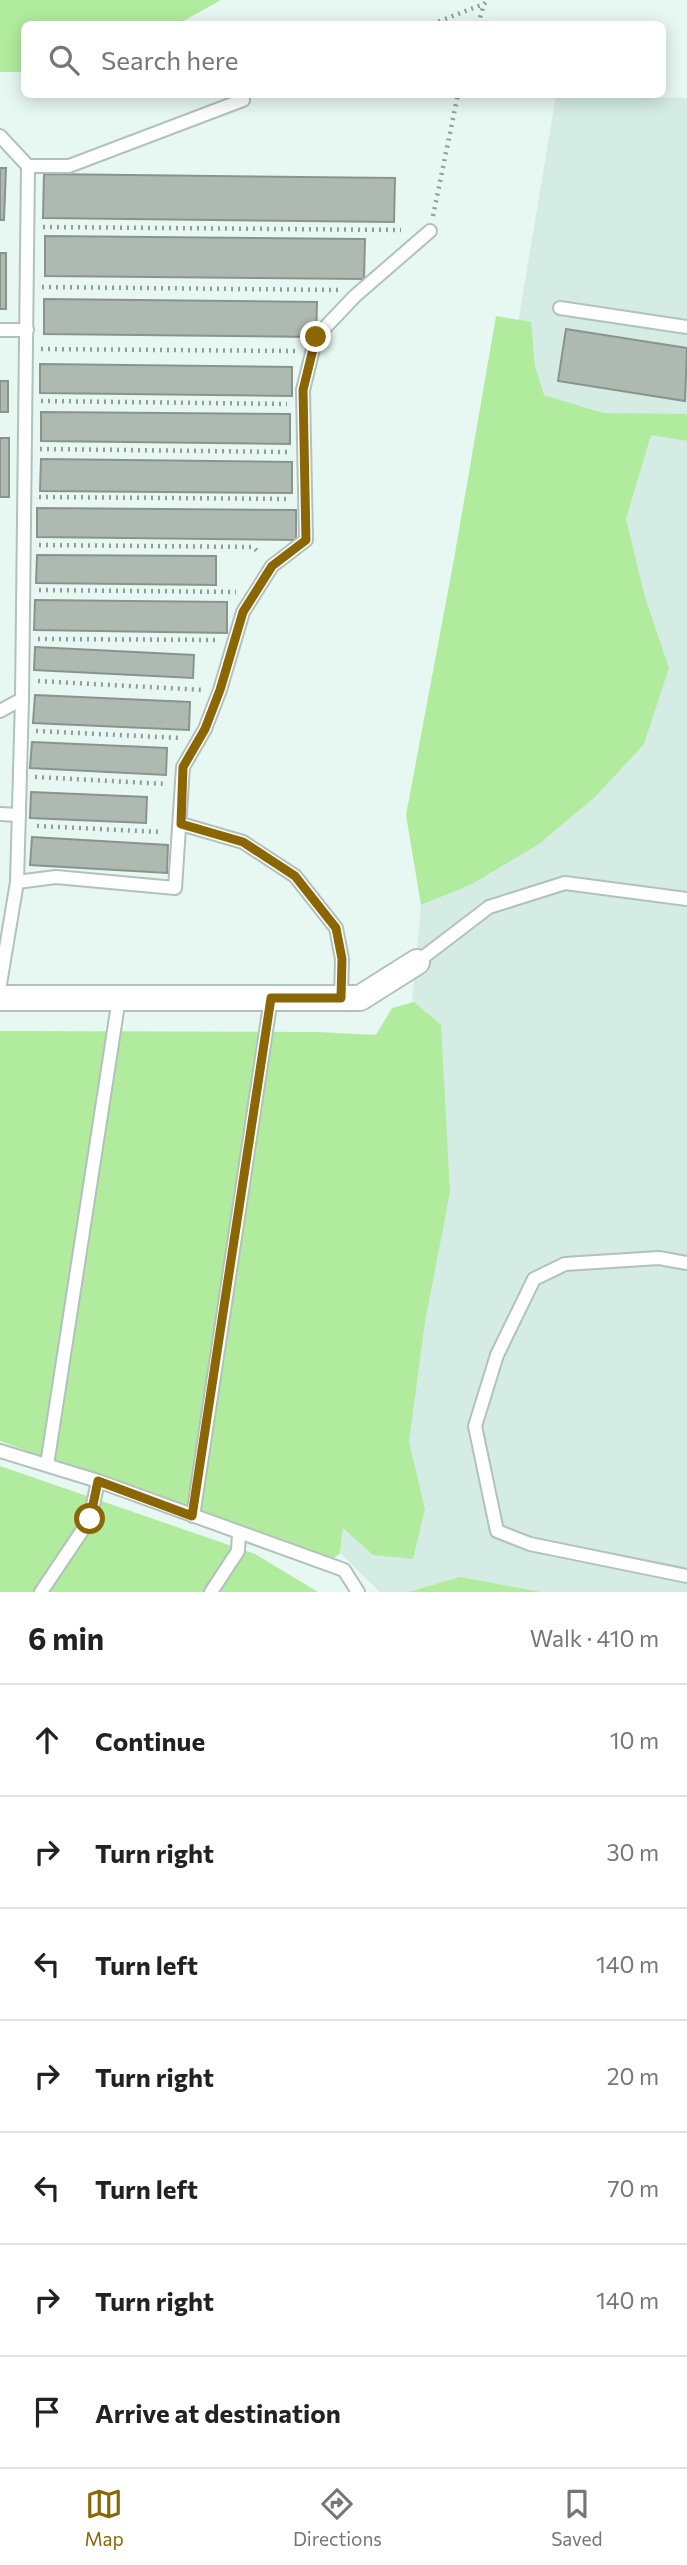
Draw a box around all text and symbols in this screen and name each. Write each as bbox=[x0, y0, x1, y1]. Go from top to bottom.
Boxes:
search box bbox=[21, 21, 666, 98]
icon: search bbox=[45, 41, 83, 79]
text: Search here bbox=[101, 44, 239, 75]
route end bbox=[300, 321, 331, 352]
route start bbox=[74, 1503, 105, 1534]
text: 6 min bbox=[28, 1619, 104, 1656]
text: Walk · 410 m bbox=[530, 1624, 659, 1652]
icon: ahead bbox=[28, 1721, 66, 1759]
text: Continue bbox=[95, 1725, 205, 1756]
text: 10 m bbox=[610, 1726, 659, 1754]
icon: right bbox=[28, 1833, 66, 1871]
text: Turn right bbox=[95, 1837, 214, 1868]
text: 30 m bbox=[606, 1838, 659, 1866]
icon: left bbox=[28, 1945, 66, 1983]
text: Turn left bbox=[95, 1949, 198, 1980]
text: 140 m bbox=[596, 1950, 659, 1978]
icon: right bbox=[28, 2057, 66, 2095]
text: Turn right bbox=[95, 2061, 214, 2092]
text: 20 m bbox=[607, 2062, 659, 2090]
icon: left bbox=[28, 2169, 66, 2207]
text: Turn left bbox=[95, 2173, 198, 2204]
text: 70 m bbox=[607, 2174, 659, 2202]
icon: right bbox=[28, 2281, 66, 2319]
text: Turn right bbox=[95, 2285, 214, 2316]
text: 140 m bbox=[596, 2286, 659, 2314]
icon: arrive bbox=[28, 2393, 66, 2431]
text: Arrive at destination bbox=[95, 2397, 341, 2428]
tab: Map bbox=[85, 2485, 124, 2550]
tab: Directions bbox=[293, 2485, 382, 2550]
tab: Saved bbox=[551, 2485, 602, 2550]

